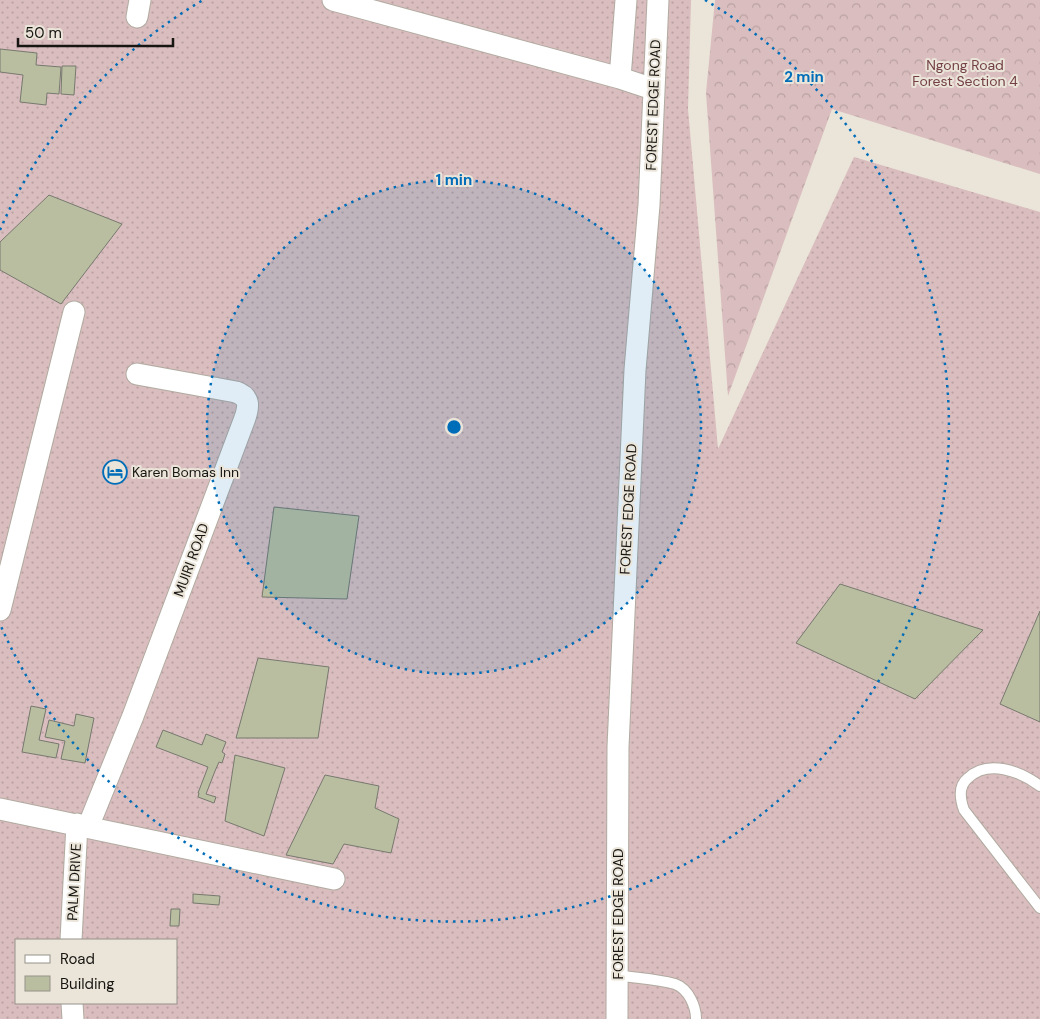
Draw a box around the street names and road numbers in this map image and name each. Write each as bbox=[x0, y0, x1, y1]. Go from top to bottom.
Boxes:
street label: FOREST EDGE ROAD bbox=[642, 39, 664, 171]
street label: FOREST EDGE ROAD bbox=[616, 443, 640, 575]
street label: MUIRI ROAD bbox=[169, 521, 213, 599]
street label: PALM DRIVE bbox=[63, 843, 85, 921]
street label: FOREST EDGE ROAD bbox=[609, 848, 627, 980]

